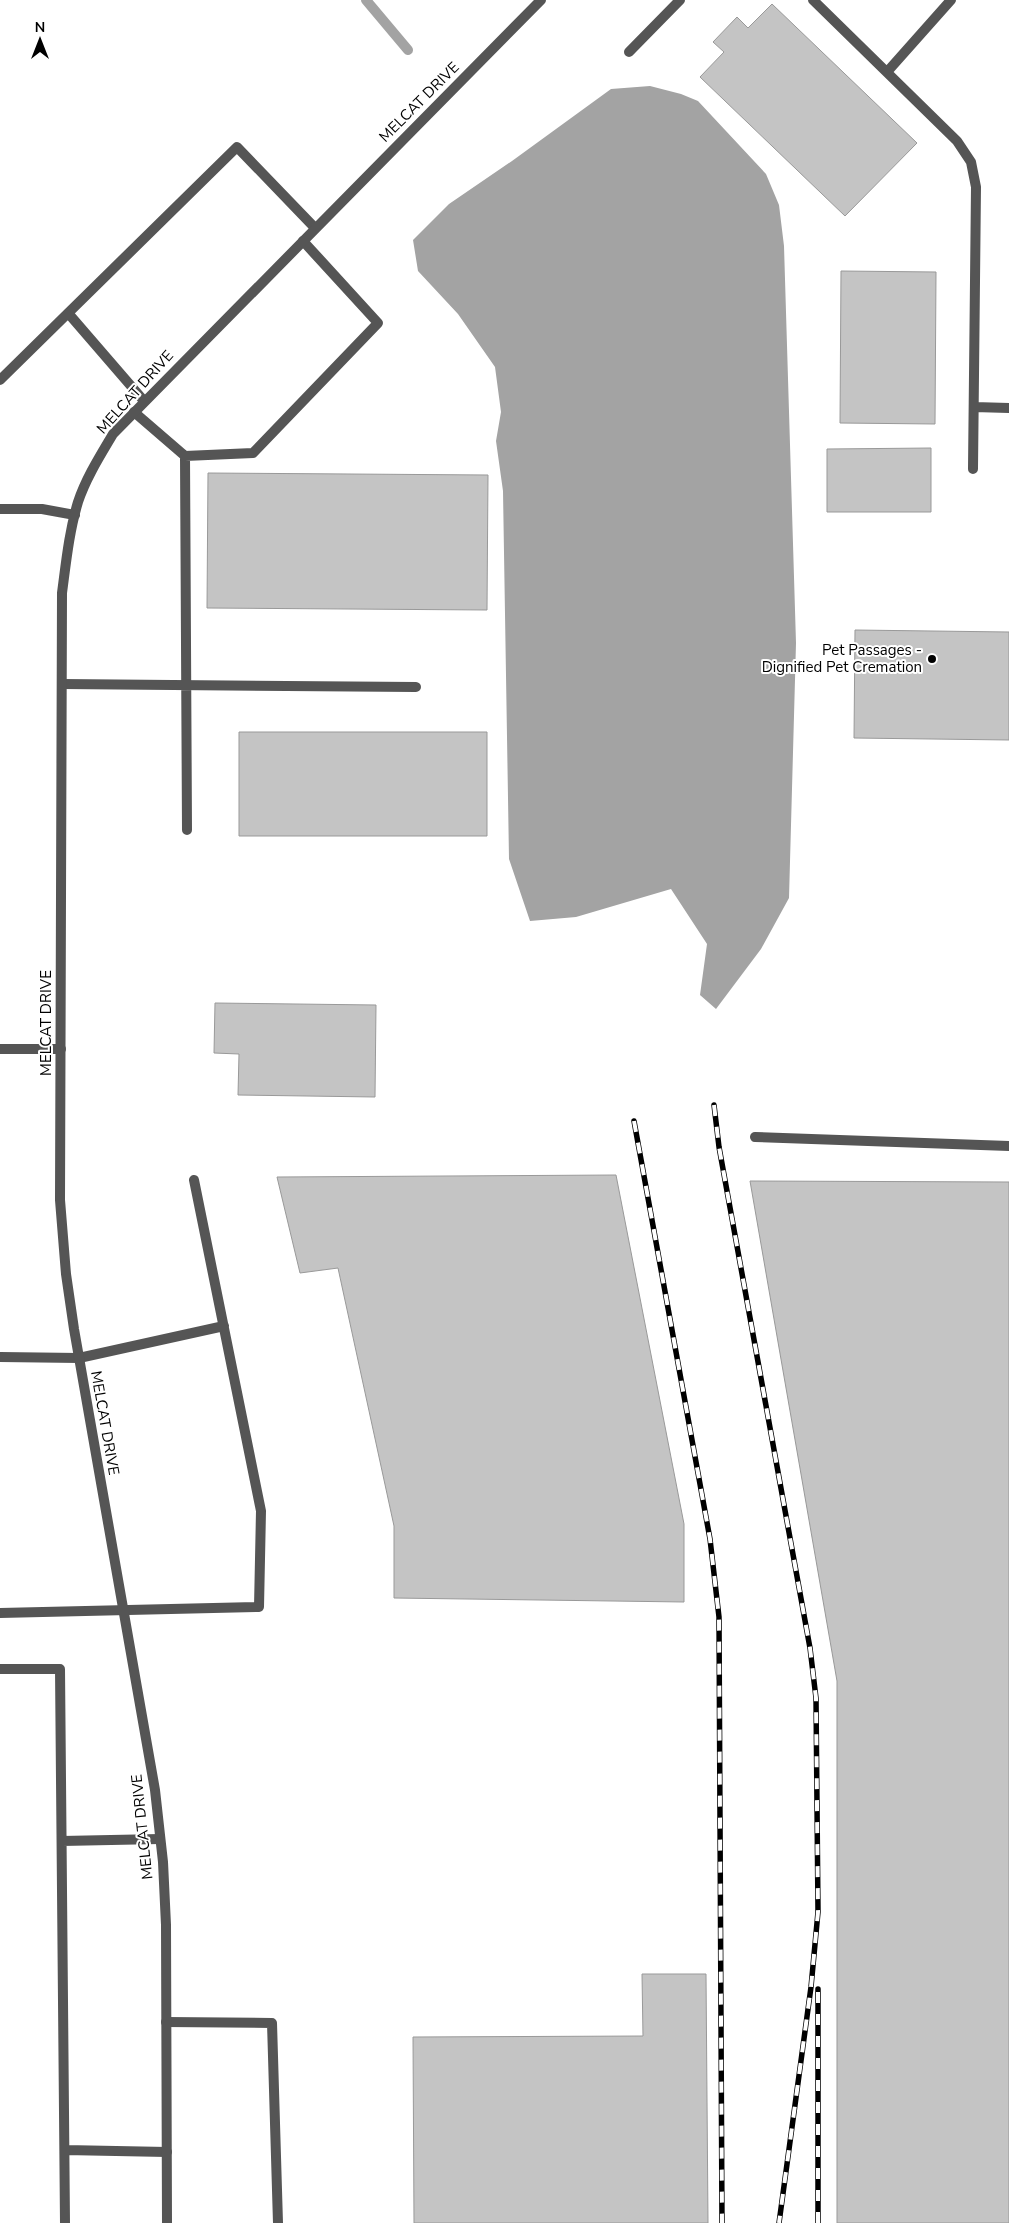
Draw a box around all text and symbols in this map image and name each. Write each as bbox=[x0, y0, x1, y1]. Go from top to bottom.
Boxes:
north arrow bbox=[15, 15, 65, 65]
text: N bbox=[35, 18, 45, 37]
street label: MELCAT DRIVE bbox=[375, 58, 463, 146]
street label: MELCAT DRIVE bbox=[92, 346, 178, 438]
place label: Pet Passages - Dignified Pet Cremation bbox=[762, 640, 922, 677]
marker: Pet Passages - Dignified Pet Cremation bbox=[926, 653, 938, 665]
street label: MELCAT DRIVE bbox=[36, 970, 56, 1076]
street label: MELCAT DRIVE bbox=[86, 1369, 124, 1477]
street label: MELCAT DRIVE bbox=[127, 1773, 157, 1881]

